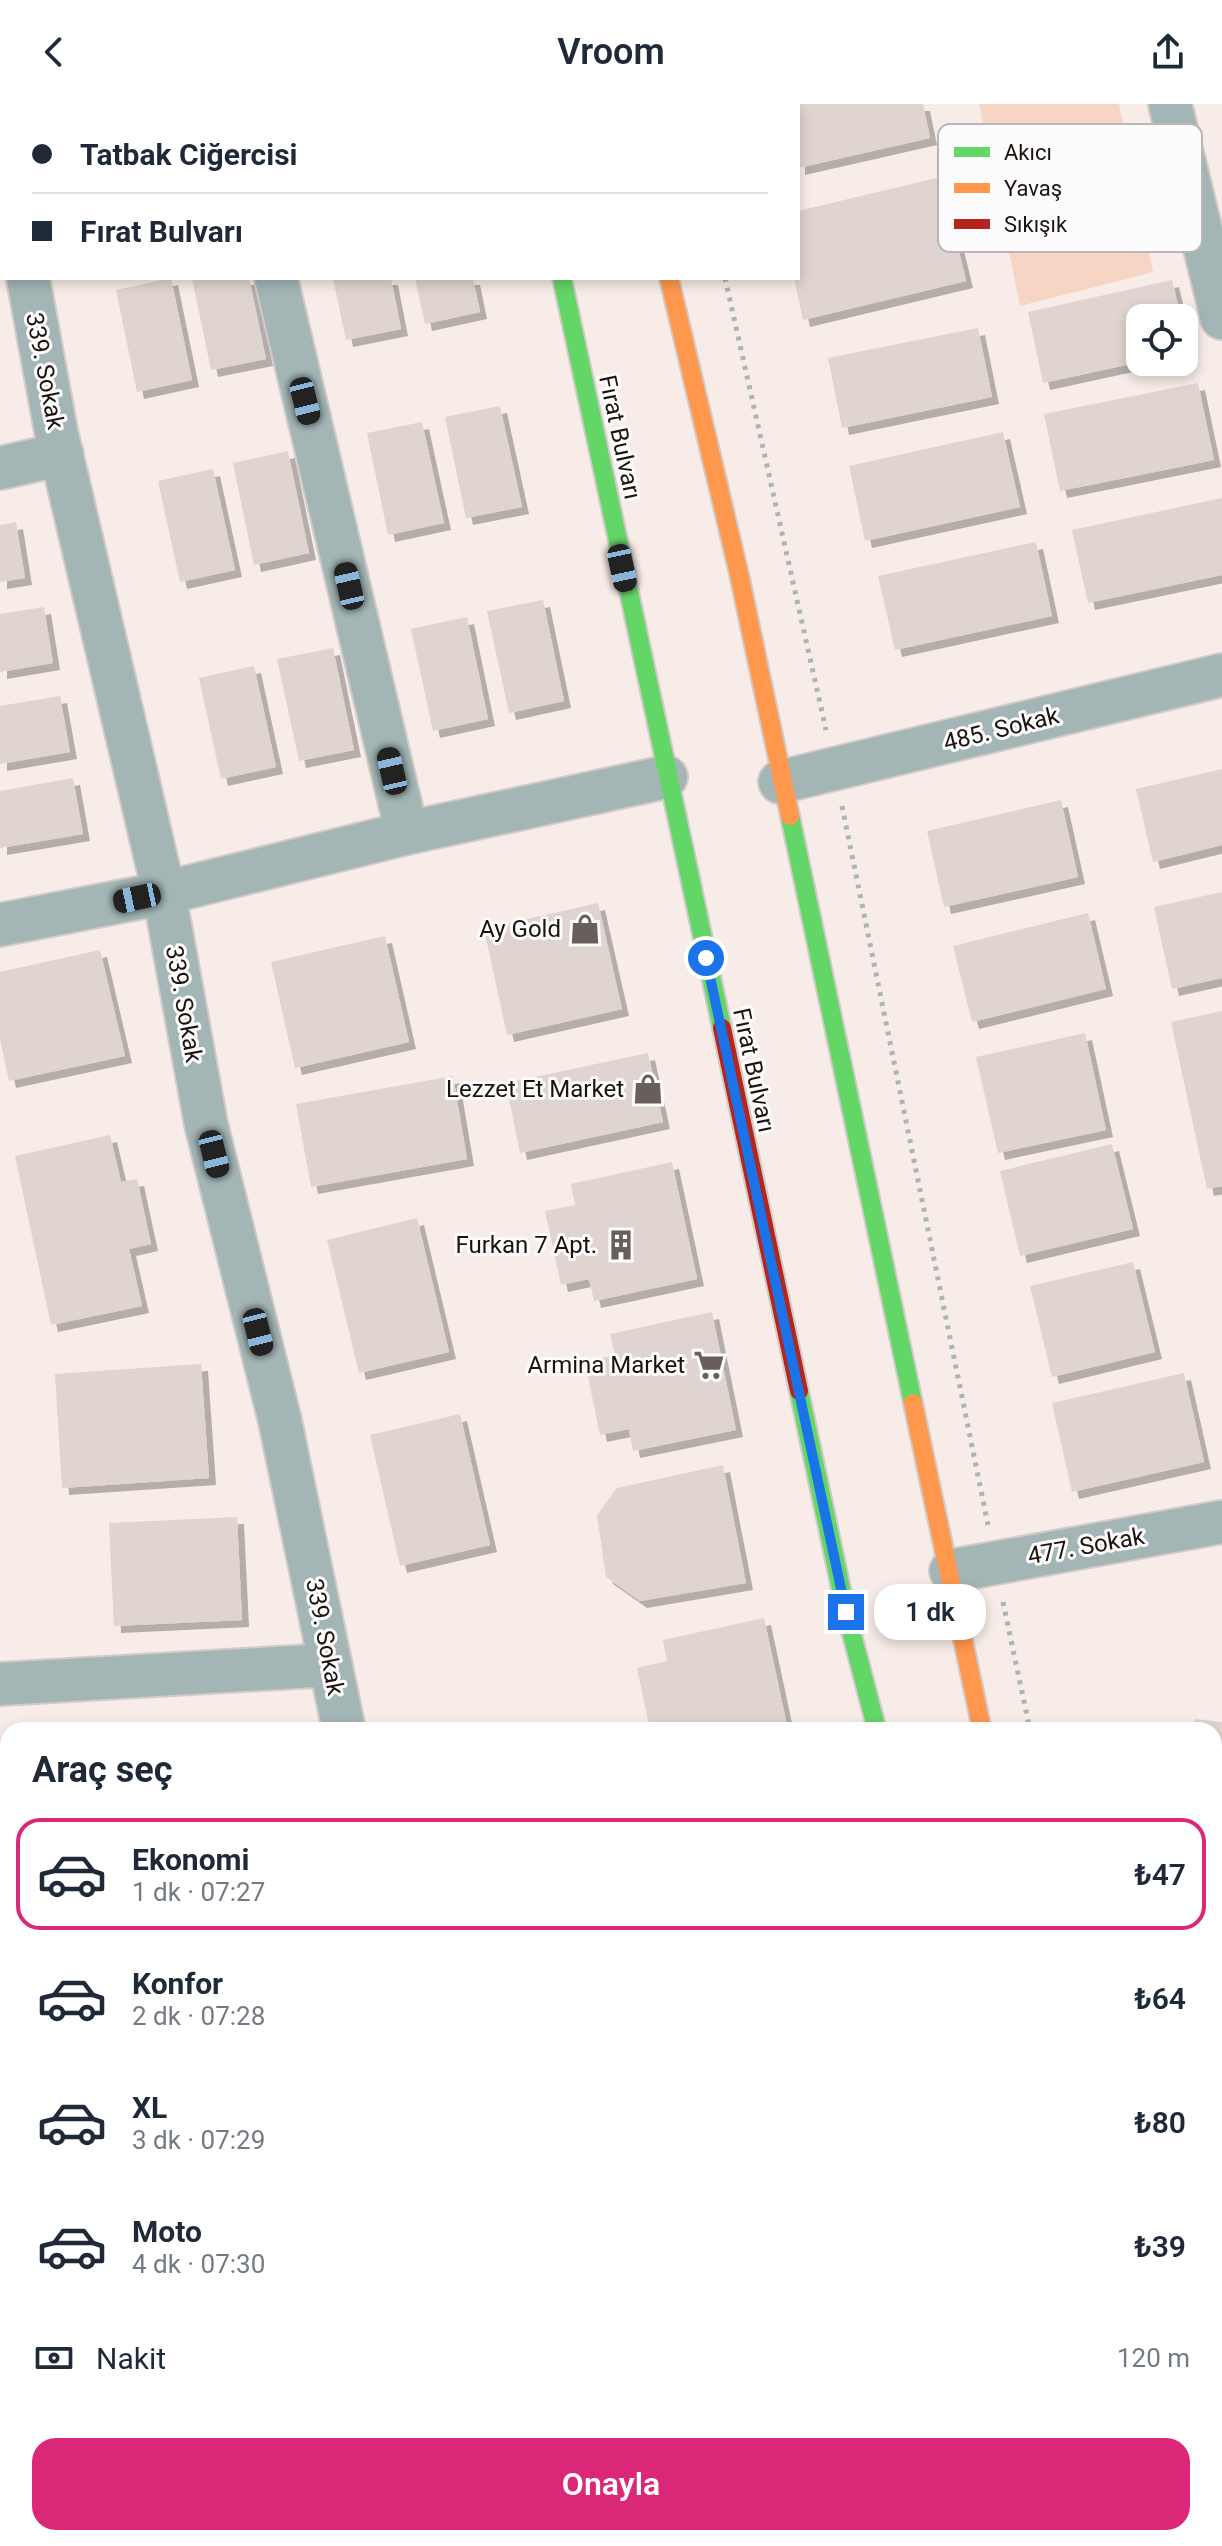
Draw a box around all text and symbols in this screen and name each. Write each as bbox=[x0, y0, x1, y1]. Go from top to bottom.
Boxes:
icon: back bbox=[32, 30, 76, 74]
icon: share bbox=[1146, 30, 1190, 74]
text: Vroom bbox=[557, 31, 665, 73]
legend bbox=[938, 124, 1202, 252]
text: Tatbak Ciğercisi bbox=[80, 137, 298, 172]
text: Akıcı bbox=[1004, 140, 1052, 165]
text: Yavaş bbox=[1004, 176, 1062, 201]
text: Sıkışık bbox=[1004, 212, 1068, 237]
text: Fırat Bulvarı bbox=[80, 214, 243, 249]
map controls bbox=[1126, 304, 1198, 376]
button: locate bbox=[1126, 304, 1198, 376]
street label: 339. Sokak bbox=[20, 310, 70, 432]
street label: Fırat Bulvarı bbox=[593, 372, 647, 502]
car bbox=[288, 375, 322, 427]
car bbox=[605, 542, 639, 594]
car bbox=[332, 560, 366, 612]
street label: 485. Sokak bbox=[940, 701, 1062, 757]
car bbox=[375, 745, 409, 797]
car bbox=[111, 881, 163, 915]
shop icon: Ay Gold bbox=[568, 912, 602, 946]
place label: Ay Gold bbox=[479, 915, 561, 943]
route start bbox=[688, 940, 724, 976]
street label: 339. Sokak bbox=[160, 943, 208, 1065]
street label: Fırat Bulvarı bbox=[727, 1005, 781, 1135]
shop icon: Lezzet Et Market bbox=[631, 1072, 665, 1106]
place label: Lezzet Et Market bbox=[446, 1075, 624, 1103]
car bbox=[197, 1128, 231, 1180]
building icon: Furkan 7 Apt. bbox=[604, 1228, 638, 1262]
place label: Furkan 7 Apt. bbox=[455, 1231, 597, 1259]
car bbox=[241, 1306, 275, 1358]
supermarket icon: Armina Market bbox=[692, 1348, 726, 1382]
place label: Armina Market bbox=[527, 1351, 685, 1379]
street label: 477. Sokak bbox=[1025, 1522, 1147, 1570]
street label: 339. Sokak bbox=[300, 1576, 350, 1698]
callout: 1 dk bbox=[874, 1584, 986, 1640]
route end bbox=[828, 1594, 864, 1630]
text: 1 dk bbox=[905, 1597, 955, 1627]
text: Araç seç bbox=[32, 1749, 172, 1791]
icon: car bbox=[36, 1838, 108, 1910]
text: Ekonomi bbox=[132, 1842, 250, 1877]
text: ₺47 bbox=[1134, 1857, 1186, 1892]
text: 1 dk · 07:27 bbox=[132, 1877, 265, 1907]
icon: car bbox=[36, 1962, 108, 2034]
text: Konfor bbox=[132, 1966, 223, 2001]
text: ₺64 bbox=[1134, 1981, 1186, 2016]
text: 2 dk · 07:28 bbox=[132, 2001, 265, 2031]
icon: car bbox=[36, 2086, 108, 2158]
text: XL bbox=[132, 2090, 167, 2125]
text: ₺80 bbox=[1134, 2105, 1186, 2140]
text: 3 dk · 07:29 bbox=[132, 2125, 265, 2155]
icon: car bbox=[36, 2210, 108, 2282]
text: Moto bbox=[132, 2214, 202, 2249]
text: ₺39 bbox=[1134, 2229, 1186, 2264]
text: 4 dk · 07:30 bbox=[132, 2249, 265, 2279]
icon: cash bbox=[32, 2336, 76, 2380]
text: Nakit bbox=[96, 2341, 166, 2376]
text: 120 m bbox=[1117, 2343, 1190, 2373]
button: Onayla bbox=[32, 2438, 1190, 2530]

